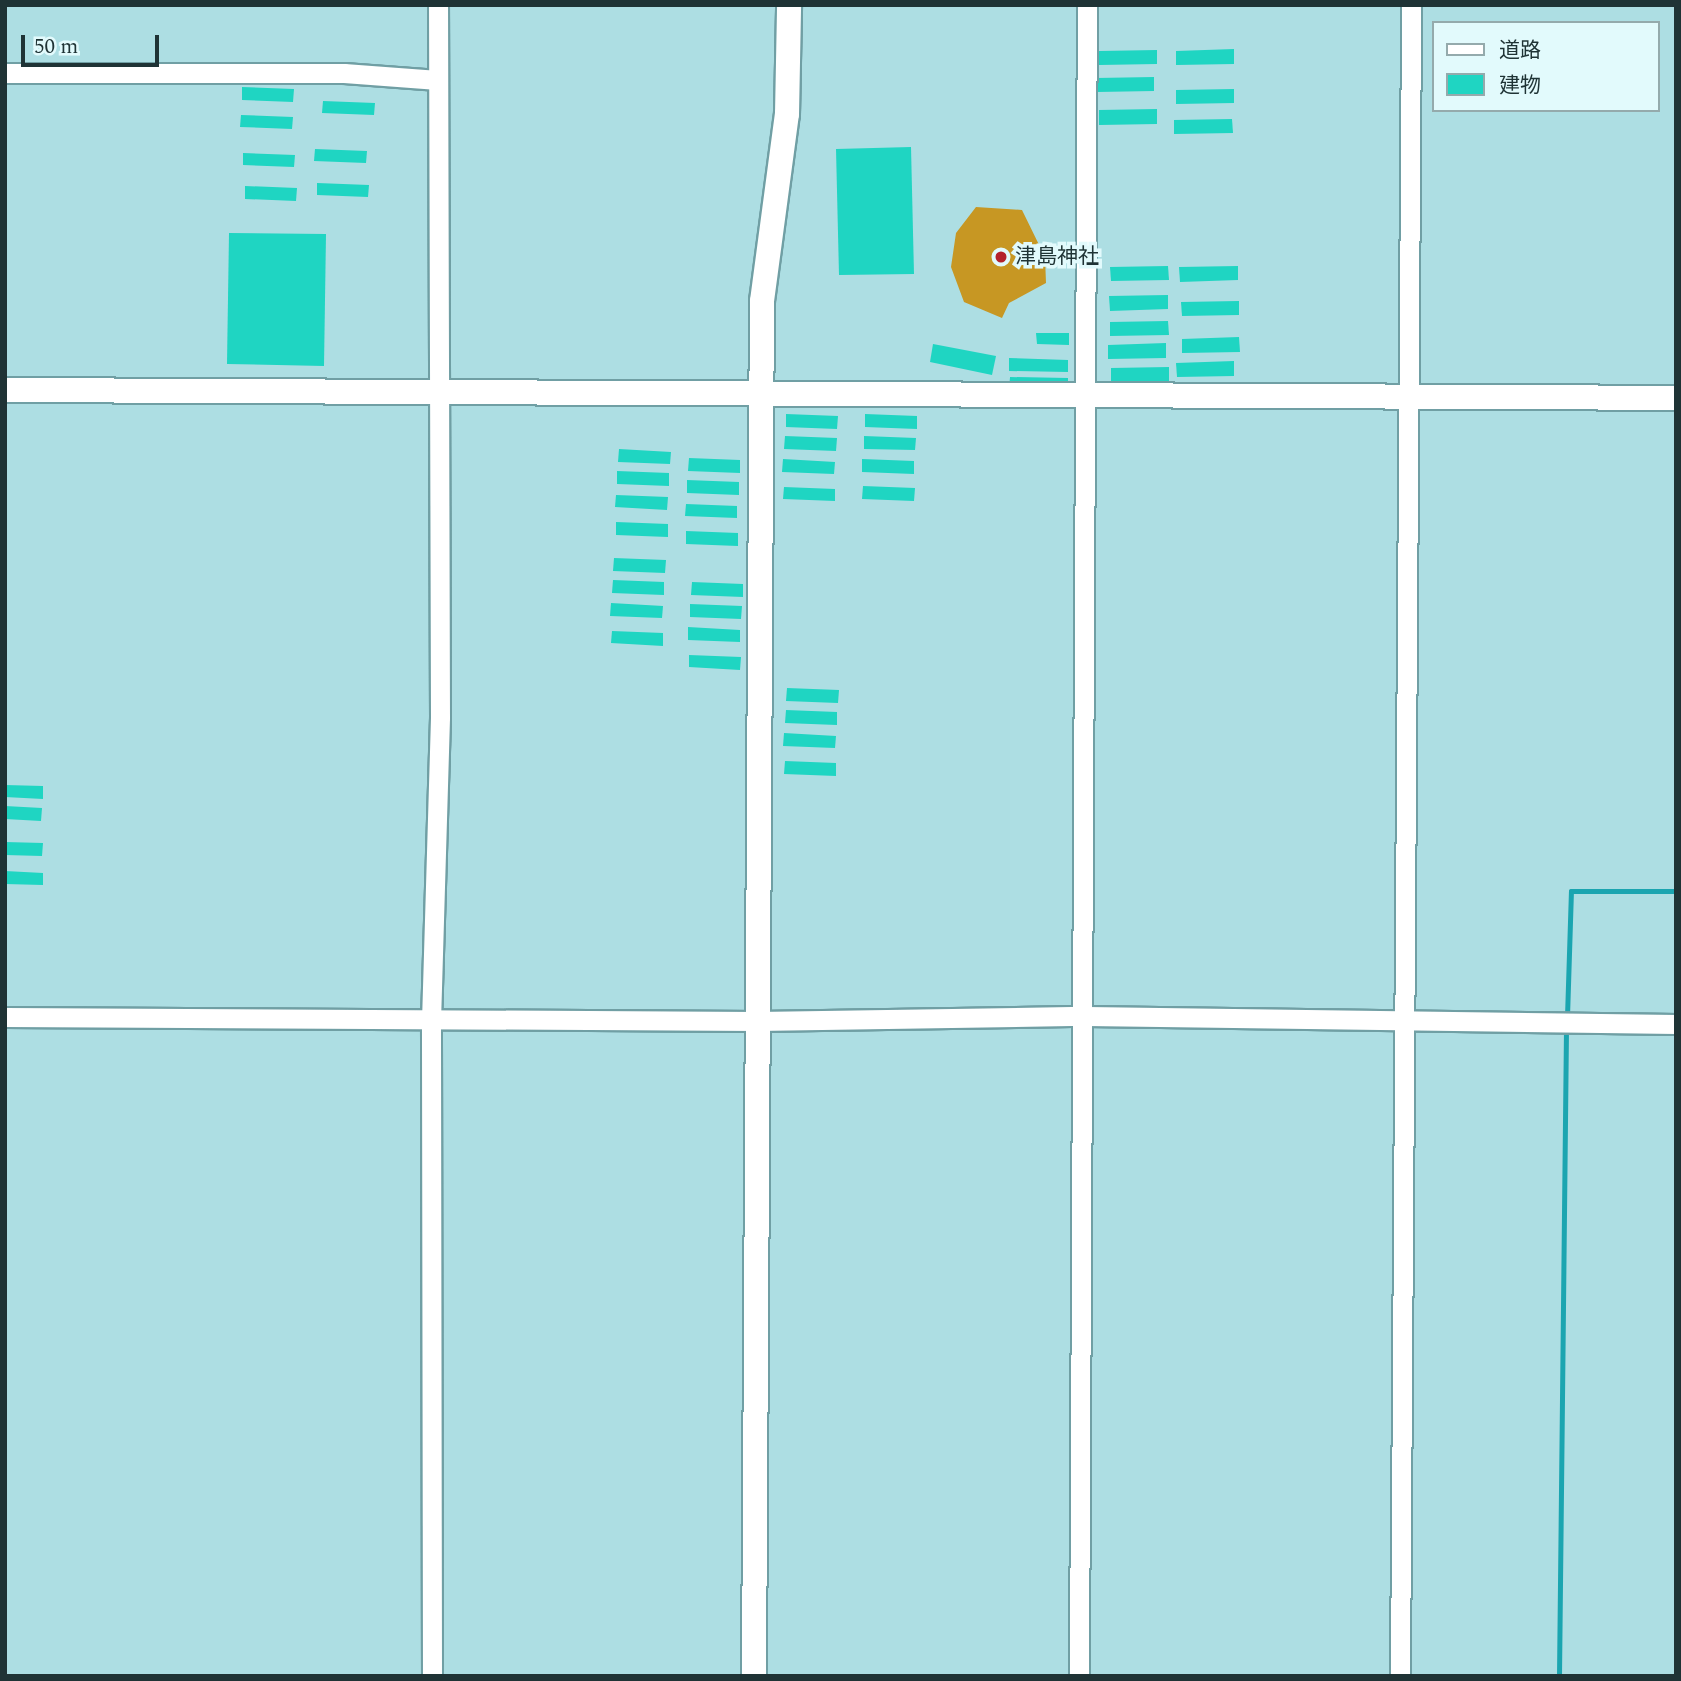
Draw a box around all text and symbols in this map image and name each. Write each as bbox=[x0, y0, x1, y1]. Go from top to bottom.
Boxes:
scale bar bbox=[24, 21, 163, 65]
legend bbox=[1432, 21, 1660, 112]
text: 50 m bbox=[34, 31, 78, 63]
text: 道路 bbox=[1499, 35, 1541, 67]
text: 建物 bbox=[1499, 70, 1541, 102]
place label: 津島神社 bbox=[1015, 244, 1099, 270]
marker: 津島神社 bbox=[993, 249, 1009, 265]

